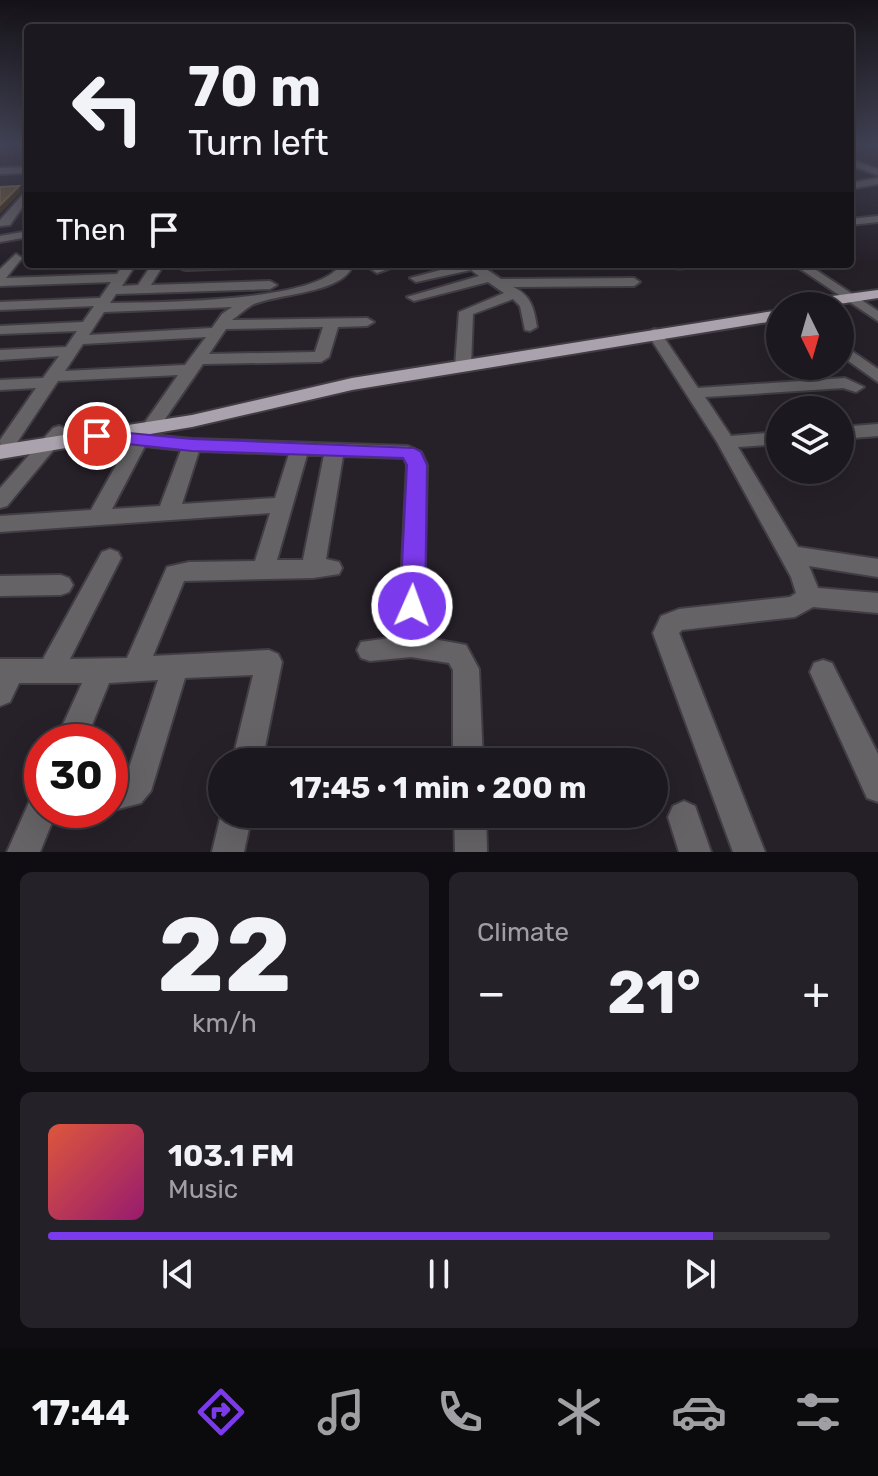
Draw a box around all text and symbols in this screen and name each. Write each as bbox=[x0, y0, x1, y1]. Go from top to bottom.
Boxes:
text: 70 m bbox=[188, 54, 321, 120]
icon: left bbox=[56, 56, 160, 160]
text: Turn left bbox=[188, 121, 329, 164]
icon: arrive bbox=[142, 208, 186, 252]
text: Then bbox=[56, 212, 126, 248]
north arrow bbox=[766, 292, 854, 380]
map controls bbox=[766, 292, 854, 484]
button: layers bbox=[766, 396, 854, 484]
pin bbox=[63, 402, 131, 470]
icon: arrive bbox=[75, 414, 119, 458]
position arrow bbox=[370, 564, 454, 648]
speed limit sign: 30 bbox=[24, 724, 128, 828]
text: 17:45 · 1 min · 200 m bbox=[290, 770, 586, 806]
text: 22 bbox=[157, 894, 292, 1017]
text: Climate bbox=[477, 917, 569, 948]
text: 21° bbox=[607, 957, 701, 1028]
text: − bbox=[477, 967, 506, 1019]
text: + bbox=[803, 967, 830, 1019]
text: km/h bbox=[192, 1008, 257, 1039]
text: 103.1 FM bbox=[168, 1138, 294, 1174]
text: Music bbox=[168, 1174, 238, 1205]
icon: previous bbox=[156, 1252, 200, 1296]
icon: pause bbox=[417, 1252, 461, 1296]
icon: next bbox=[678, 1252, 722, 1296]
icon: directions bbox=[193, 1384, 249, 1440]
icon: music bbox=[313, 1384, 369, 1440]
icon: phone bbox=[432, 1384, 488, 1440]
icon: climate bbox=[551, 1384, 607, 1440]
icon: car bbox=[671, 1384, 727, 1440]
icon: filters bbox=[790, 1384, 846, 1440]
text: 17:44 bbox=[32, 1391, 130, 1434]

